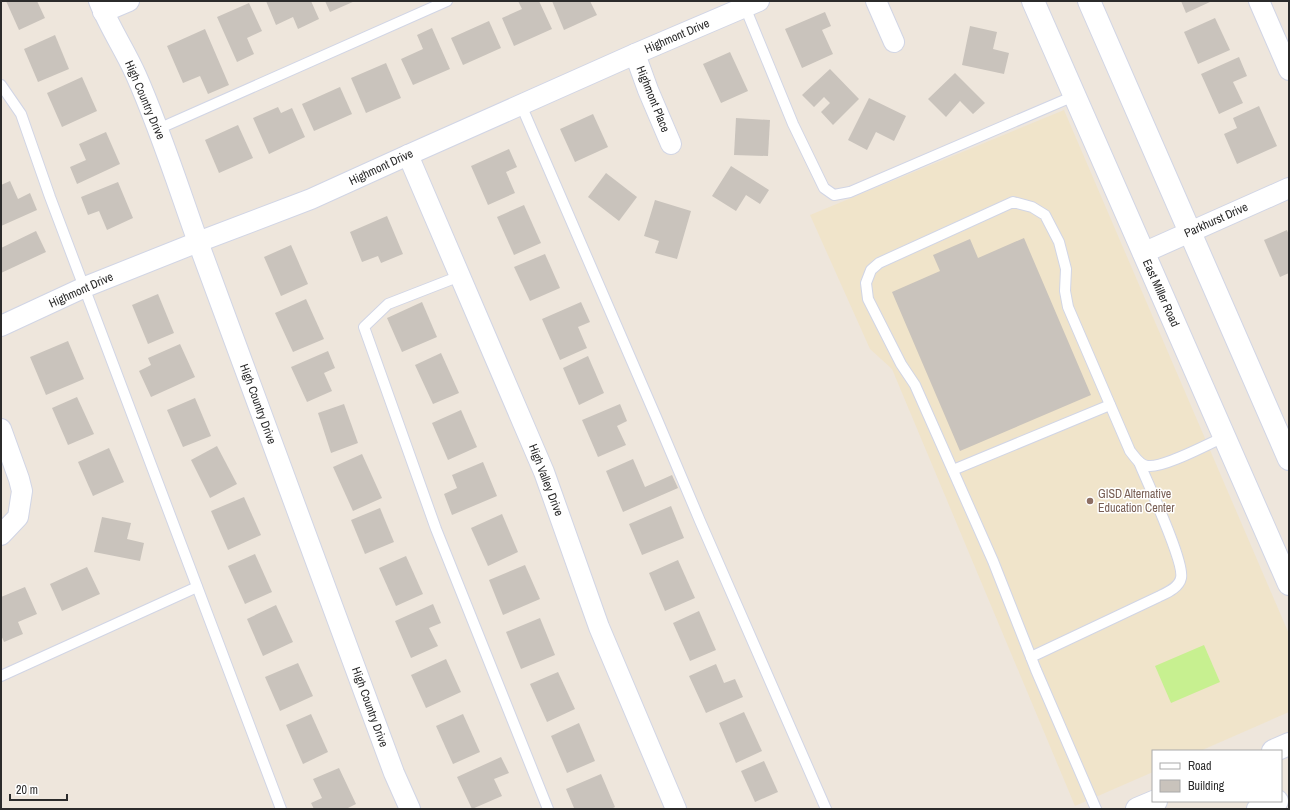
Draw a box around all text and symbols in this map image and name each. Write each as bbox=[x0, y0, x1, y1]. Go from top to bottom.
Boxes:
street label: Highmont Drive bbox=[642, 15, 712, 57]
street label: High Country Drive bbox=[121, 58, 169, 142]
street label: Highmont Place bbox=[632, 64, 674, 134]
street label: Highmont Drive bbox=[346, 145, 416, 189]
street label: Parkhurst Drive bbox=[1182, 199, 1250, 241]
street label: East Miller Road bbox=[1139, 257, 1183, 329]
street label: Highmont Drive bbox=[46, 269, 116, 311]
street label: High Country Drive bbox=[236, 362, 280, 446]
street label: High Valley Drive bbox=[525, 442, 567, 518]
place label: GISD Alternative Education Center bbox=[1098, 486, 1175, 516]
marker: GISD Alternative Education Center bbox=[1085, 496, 1095, 506]
street label: High Country Drive bbox=[348, 665, 392, 749]
legend bbox=[1152, 750, 1282, 802]
text: Road bbox=[1188, 758, 1212, 774]
scale bar bbox=[10, 776, 67, 802]
text: Building bbox=[1188, 778, 1225, 794]
text: 20 m bbox=[16, 782, 38, 798]

